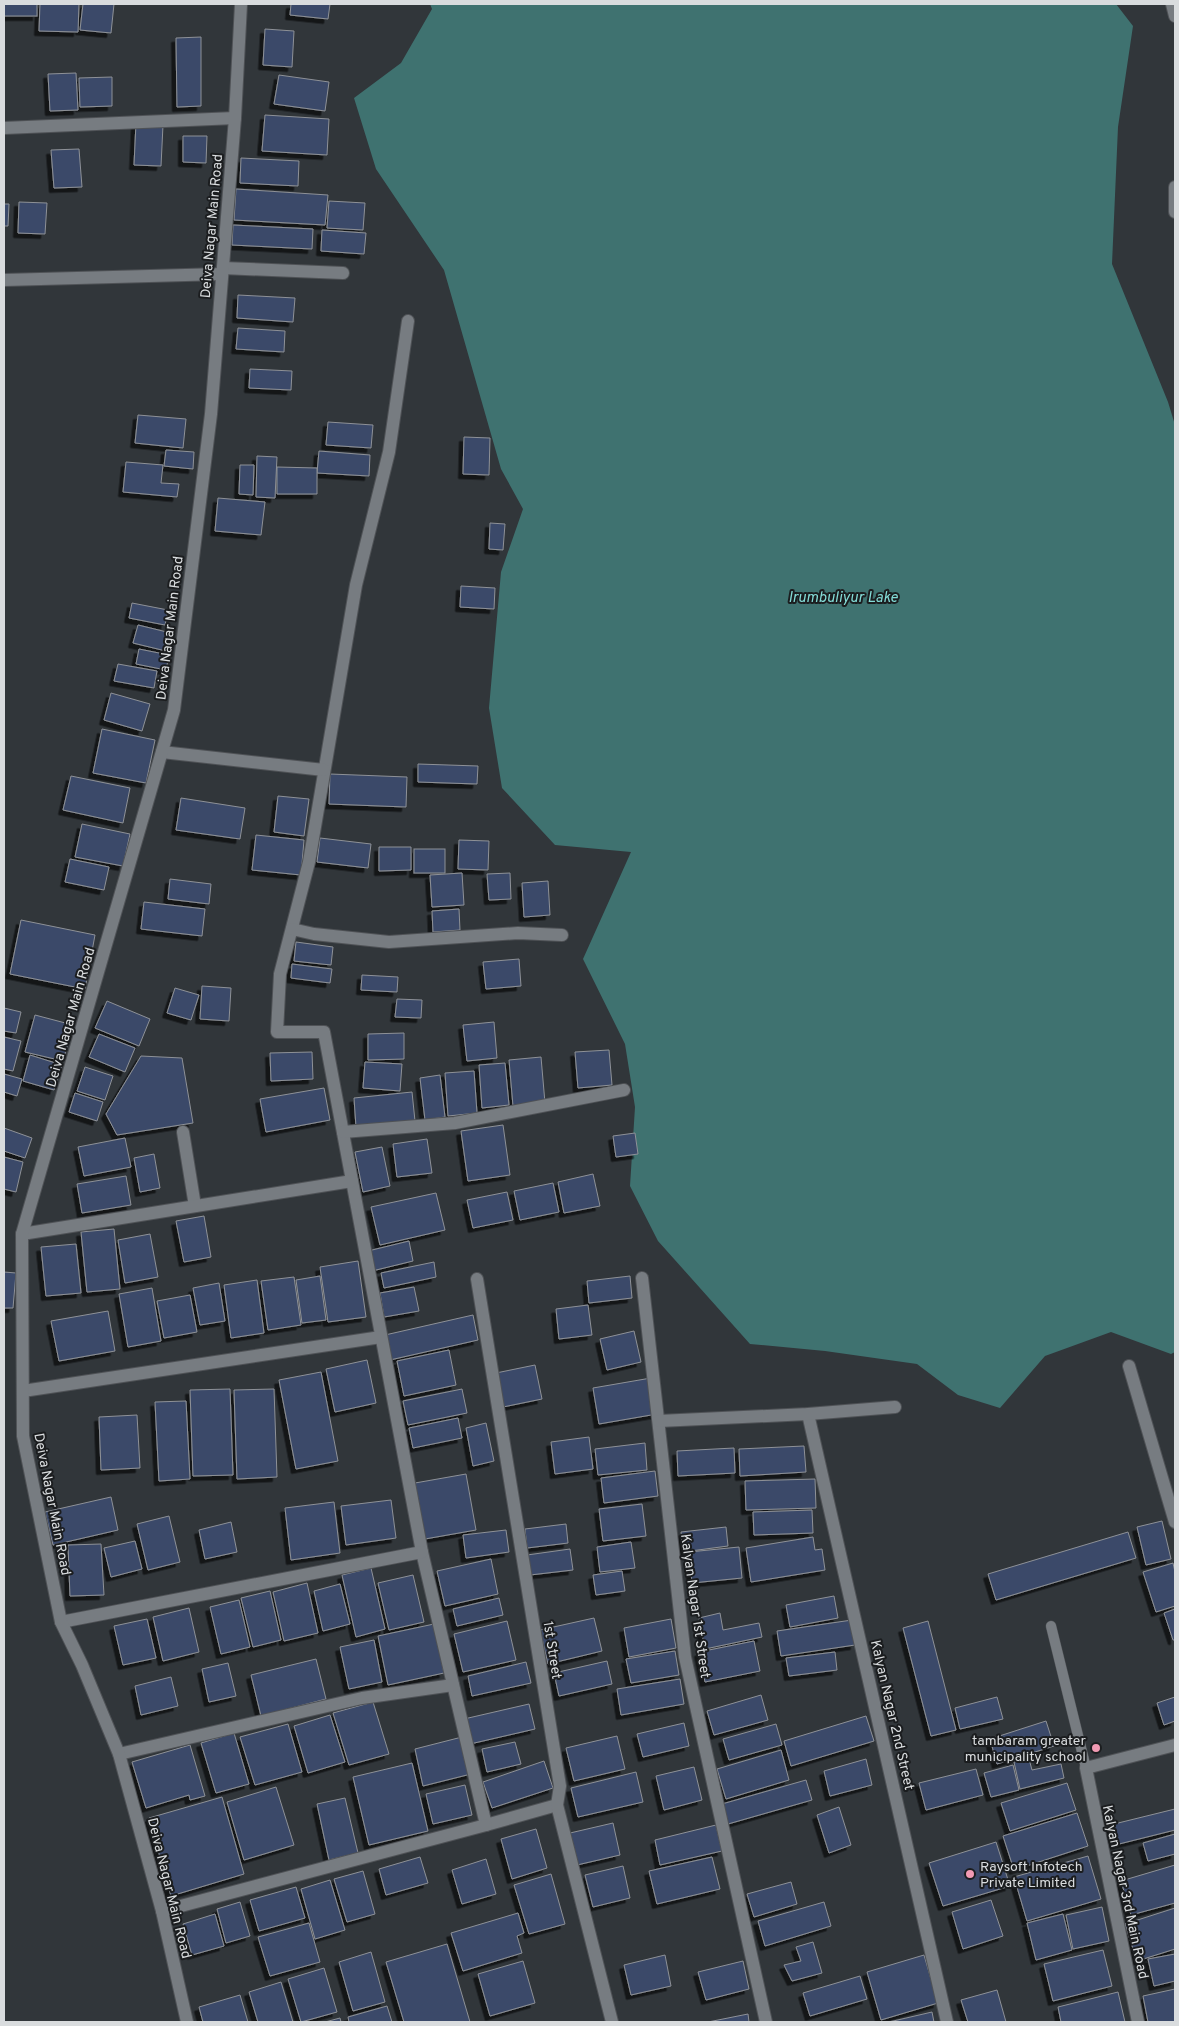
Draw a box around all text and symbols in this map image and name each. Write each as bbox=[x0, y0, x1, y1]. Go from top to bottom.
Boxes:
street label: Deiva Nagar Main Road bbox=[198, 153, 227, 299]
street label: Deiva Nagar Main Road bbox=[153, 555, 188, 701]
water label: Irumbuliyur Lake bbox=[788, 589, 898, 608]
street label: Deiva Nagar Main Road bbox=[43, 946, 100, 1089]
street label: Deiva Nagar Main Road bbox=[29, 1432, 74, 1577]
street label: Kalyan Nagar 1st Street bbox=[676, 1533, 713, 1680]
street label: 1st Street bbox=[539, 1620, 564, 1680]
street label: Kalyan Nagar 2nd Street bbox=[866, 1639, 917, 1792]
place label: tambaram greater municipality school bbox=[965, 1733, 1087, 1766]
marker: tambaram greater municipality school bbox=[1090, 1742, 1102, 1754]
street label: Kalyan Nagar 3rd Main Road bbox=[1098, 1804, 1151, 1981]
street label: Deiva Nagar Main Road bbox=[143, 1816, 194, 1961]
place label: Raysoft Infotech Private Limited bbox=[980, 1859, 1083, 1892]
marker: Raysoft Infotech Private Limited bbox=[964, 1868, 976, 1880]

